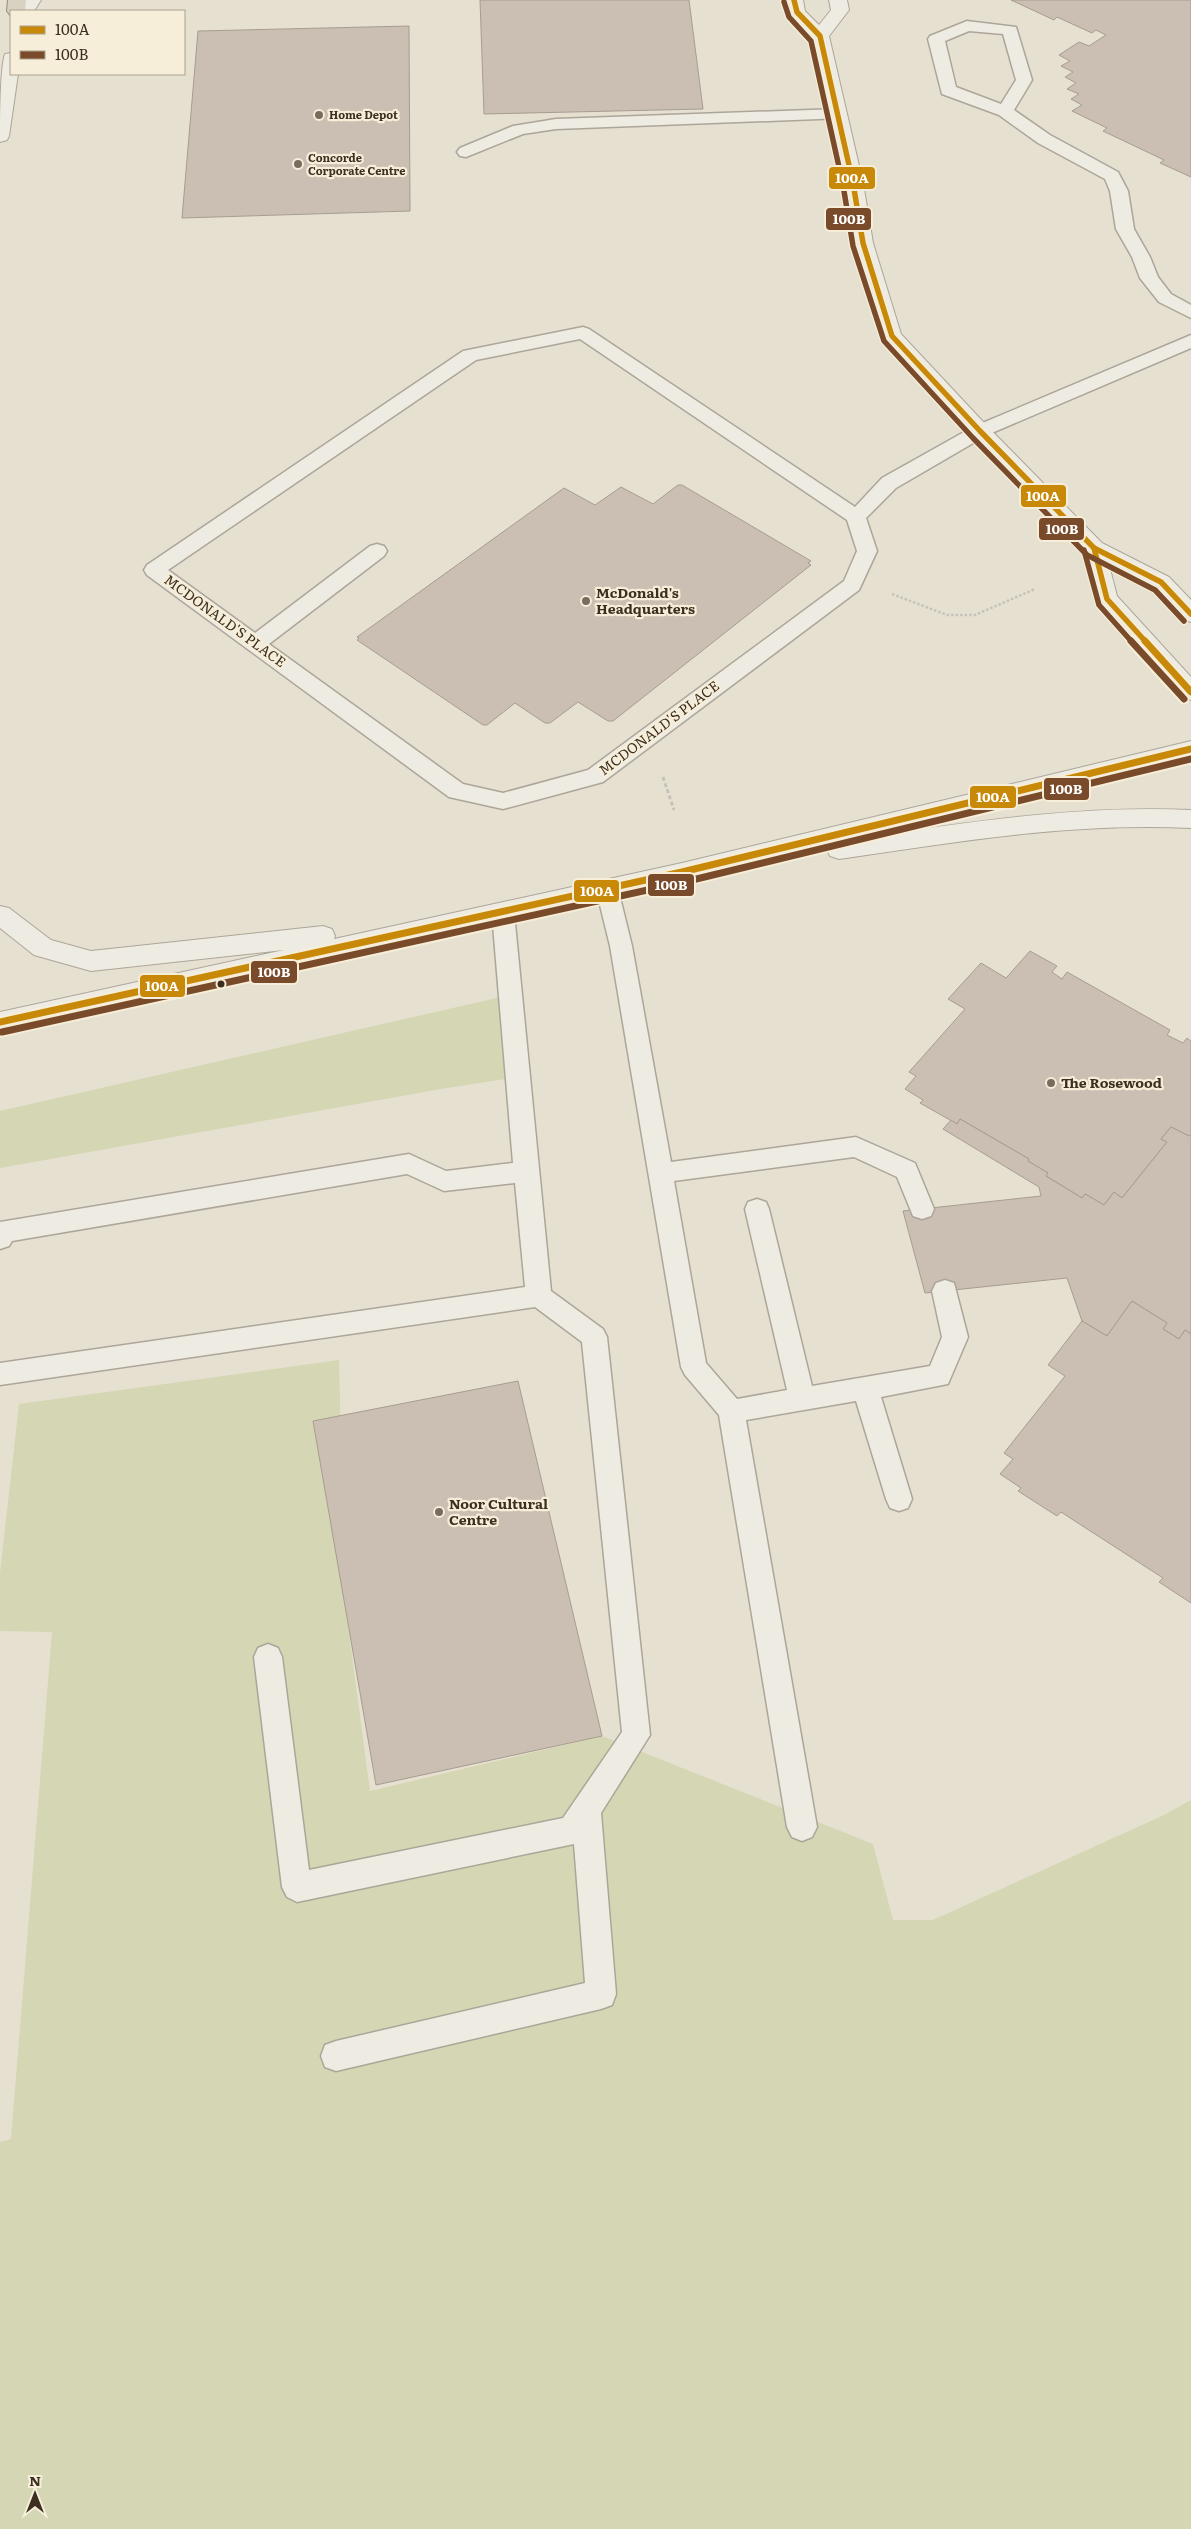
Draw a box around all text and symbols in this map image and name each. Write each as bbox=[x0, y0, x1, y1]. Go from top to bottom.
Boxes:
legend bbox=[10, 10, 185, 75]
text: 100A bbox=[55, 17, 89, 40]
text: 100B bbox=[55, 42, 88, 65]
place label: Home Depot bbox=[329, 106, 398, 122]
marker: Home Depot bbox=[313, 109, 325, 121]
place label: Concorde Corporate Centre bbox=[308, 149, 405, 178]
marker: Concorde Corporate Centre bbox=[292, 158, 304, 170]
line badge: 100A bbox=[828, 166, 876, 190]
text: 100A bbox=[835, 167, 869, 187]
line badge: 100B bbox=[825, 207, 872, 231]
text: 100B bbox=[833, 208, 866, 228]
line badge: 100A bbox=[1020, 484, 1067, 508]
text: 100A bbox=[1026, 485, 1060, 505]
line badge: 100B bbox=[1038, 517, 1085, 541]
text: 100B bbox=[1046, 518, 1079, 538]
street label: MCDONALD'S PLACE bbox=[161, 569, 291, 671]
place label: McDonald's Headquarters bbox=[596, 582, 695, 618]
marker: McDonald's Headquarters bbox=[580, 595, 592, 607]
street label: MCDONALD'S PLACE bbox=[594, 675, 723, 779]
line badge: 100B bbox=[1043, 777, 1090, 801]
text: 100B bbox=[1050, 778, 1083, 798]
line badge: 100A bbox=[969, 785, 1017, 809]
text: 100A bbox=[976, 786, 1010, 806]
line badge: 100B bbox=[647, 873, 695, 897]
text: 100B bbox=[655, 874, 688, 894]
line badge: 100A bbox=[573, 879, 620, 903]
text: 100A bbox=[580, 880, 614, 900]
line badge: 100B bbox=[250, 960, 298, 984]
text: 100B bbox=[258, 961, 291, 981]
line badge: 100A bbox=[139, 974, 186, 998]
text: 100A bbox=[145, 975, 179, 995]
unlabelled marker bbox=[216, 979, 226, 989]
place label: The Rosewood bbox=[1061, 1072, 1162, 1092]
marker: The Rosewood bbox=[1045, 1077, 1057, 1089]
place label: Noor Cultural Centre bbox=[449, 1493, 548, 1529]
marker: Noor Cultural Centre bbox=[433, 1506, 445, 1518]
north arrow bbox=[10, 2469, 60, 2519]
text: N bbox=[29, 2470, 41, 2490]

